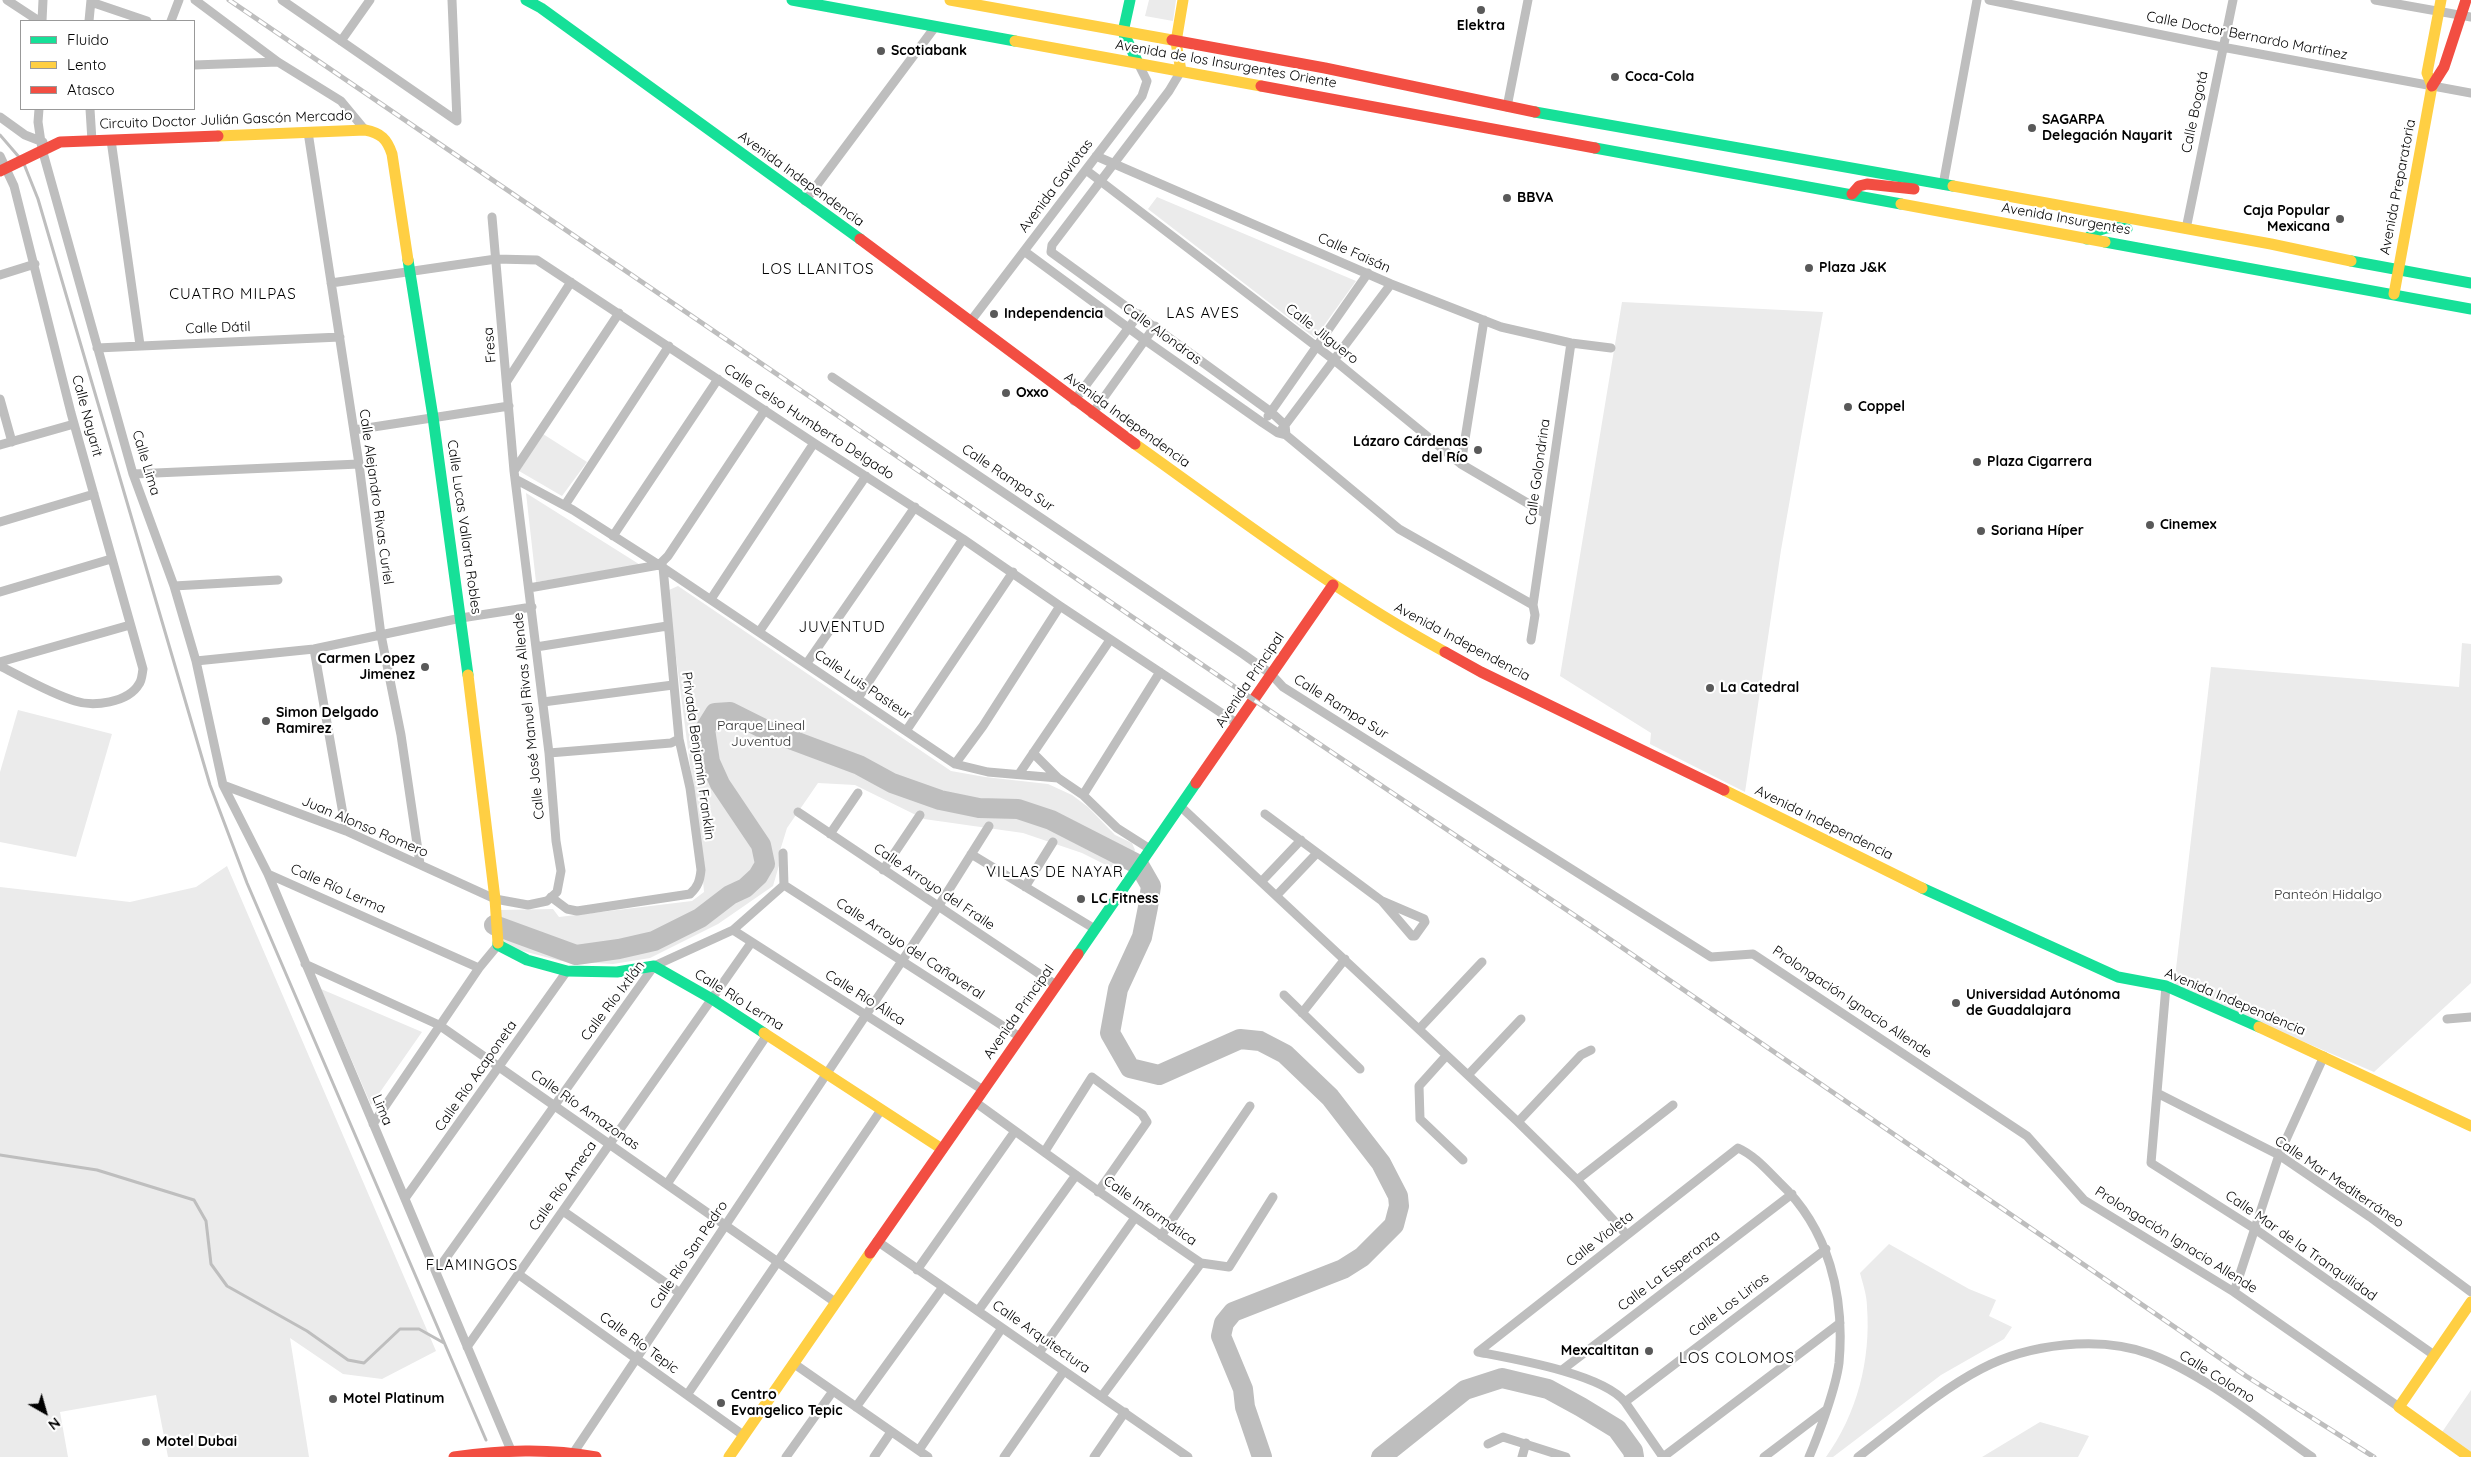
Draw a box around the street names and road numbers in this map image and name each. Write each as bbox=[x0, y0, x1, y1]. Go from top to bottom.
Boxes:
street label: Calle Doctor Bernardo Martínez bbox=[2145, 8, 2349, 64]
street label: Avenida de los Insurgentes Oriente bbox=[1114, 36, 1338, 92]
street label: Calle Bogotá bbox=[2178, 69, 2212, 155]
street label: Circuito Doctor Julián Gascón Mercado bbox=[99, 107, 353, 133]
street label: Avenida Preparatoria bbox=[2377, 118, 2419, 256]
street label: Avenida Independencia bbox=[735, 128, 867, 230]
street label: Avenida Gaviotas bbox=[1015, 136, 1097, 236]
street label: Avenida Insurgentes bbox=[2000, 199, 2132, 239]
street label: Calle Faisán bbox=[1315, 229, 1393, 277]
street label: Calle Alondras bbox=[1119, 300, 1205, 368]
street label: Calle Jilguero bbox=[1282, 300, 1362, 368]
street label: Calle Dátil bbox=[185, 318, 251, 338]
street label: Fresa bbox=[480, 326, 500, 364]
street label: Calle Celso Humberto Delgado bbox=[721, 361, 897, 483]
street label: Avenida Independencia bbox=[1061, 369, 1193, 471]
street label: Calle Nayarit bbox=[68, 373, 106, 459]
street label: Calle Alejandro Rivas Curiel bbox=[355, 408, 397, 586]
street label: Calle Golondrina bbox=[1522, 418, 1554, 526]
street label: Calle Lima bbox=[128, 428, 164, 498]
street label: Calle Lucas Vallarta Robles bbox=[443, 439, 485, 615]
street label: Calle Rampa Sur bbox=[958, 441, 1058, 515]
street label: Avenida Independencia bbox=[1391, 599, 1533, 685]
street label: Calle José Manuel Rivas Allende bbox=[510, 612, 548, 820]
street label: Avenida Principal bbox=[1212, 629, 1288, 731]
street label: Calle Luis Pasteur bbox=[811, 646, 915, 724]
street label: Privada Benjamín Franklin bbox=[678, 671, 718, 841]
street label: Calle Rampa Sur bbox=[1291, 671, 1391, 743]
street label: Avenida Independencia bbox=[1752, 782, 1896, 864]
street label: Juan Alonso Romero bbox=[299, 793, 431, 861]
street label: Calle Arroyo del Fraile bbox=[870, 840, 998, 934]
street label: Calle Río Lerma bbox=[288, 861, 388, 917]
street label: Calle Arroyo del Cañaveral bbox=[833, 895, 987, 1003]
street label: Prolongación Ignacio Allende bbox=[1769, 942, 1935, 1062]
street label: Calle Río Ixtlán bbox=[577, 958, 649, 1044]
street label: Avenida Principal bbox=[980, 962, 1058, 1062]
street label: Avenida Independencia bbox=[2162, 965, 2308, 1039]
street label: Calle Río Lerma bbox=[691, 966, 787, 1034]
street label: Calle Río Álica bbox=[822, 967, 908, 1029]
street label: Calle Río Acaponeta bbox=[431, 1017, 521, 1135]
street label: Calle Río Amazonas bbox=[527, 1066, 643, 1154]
street label: Lima bbox=[368, 1092, 396, 1128]
street label: Calle Mar Mediterráneo bbox=[2271, 1133, 2407, 1231]
street label: Calle Río Ameca bbox=[526, 1138, 600, 1234]
street label: Calle Informática bbox=[1100, 1172, 1200, 1250]
street label: Prolongación Ignacio Allende bbox=[2092, 1183, 2260, 1297]
street label: Calle Mar de la Tranquilidad bbox=[2222, 1187, 2380, 1305]
street label: Calle Río San Pedro bbox=[647, 1198, 731, 1312]
street label: Calle Violeta bbox=[1563, 1208, 1637, 1270]
street label: Calle La Esperanza bbox=[1615, 1227, 1723, 1315]
street label: Calle Los Lirios bbox=[1686, 1269, 1772, 1341]
street label: Calle Arquitectura bbox=[989, 1297, 1093, 1377]
street label: Calle Río Tepic bbox=[596, 1309, 682, 1377]
street label: Calle Colomo bbox=[2176, 1347, 2258, 1407]

